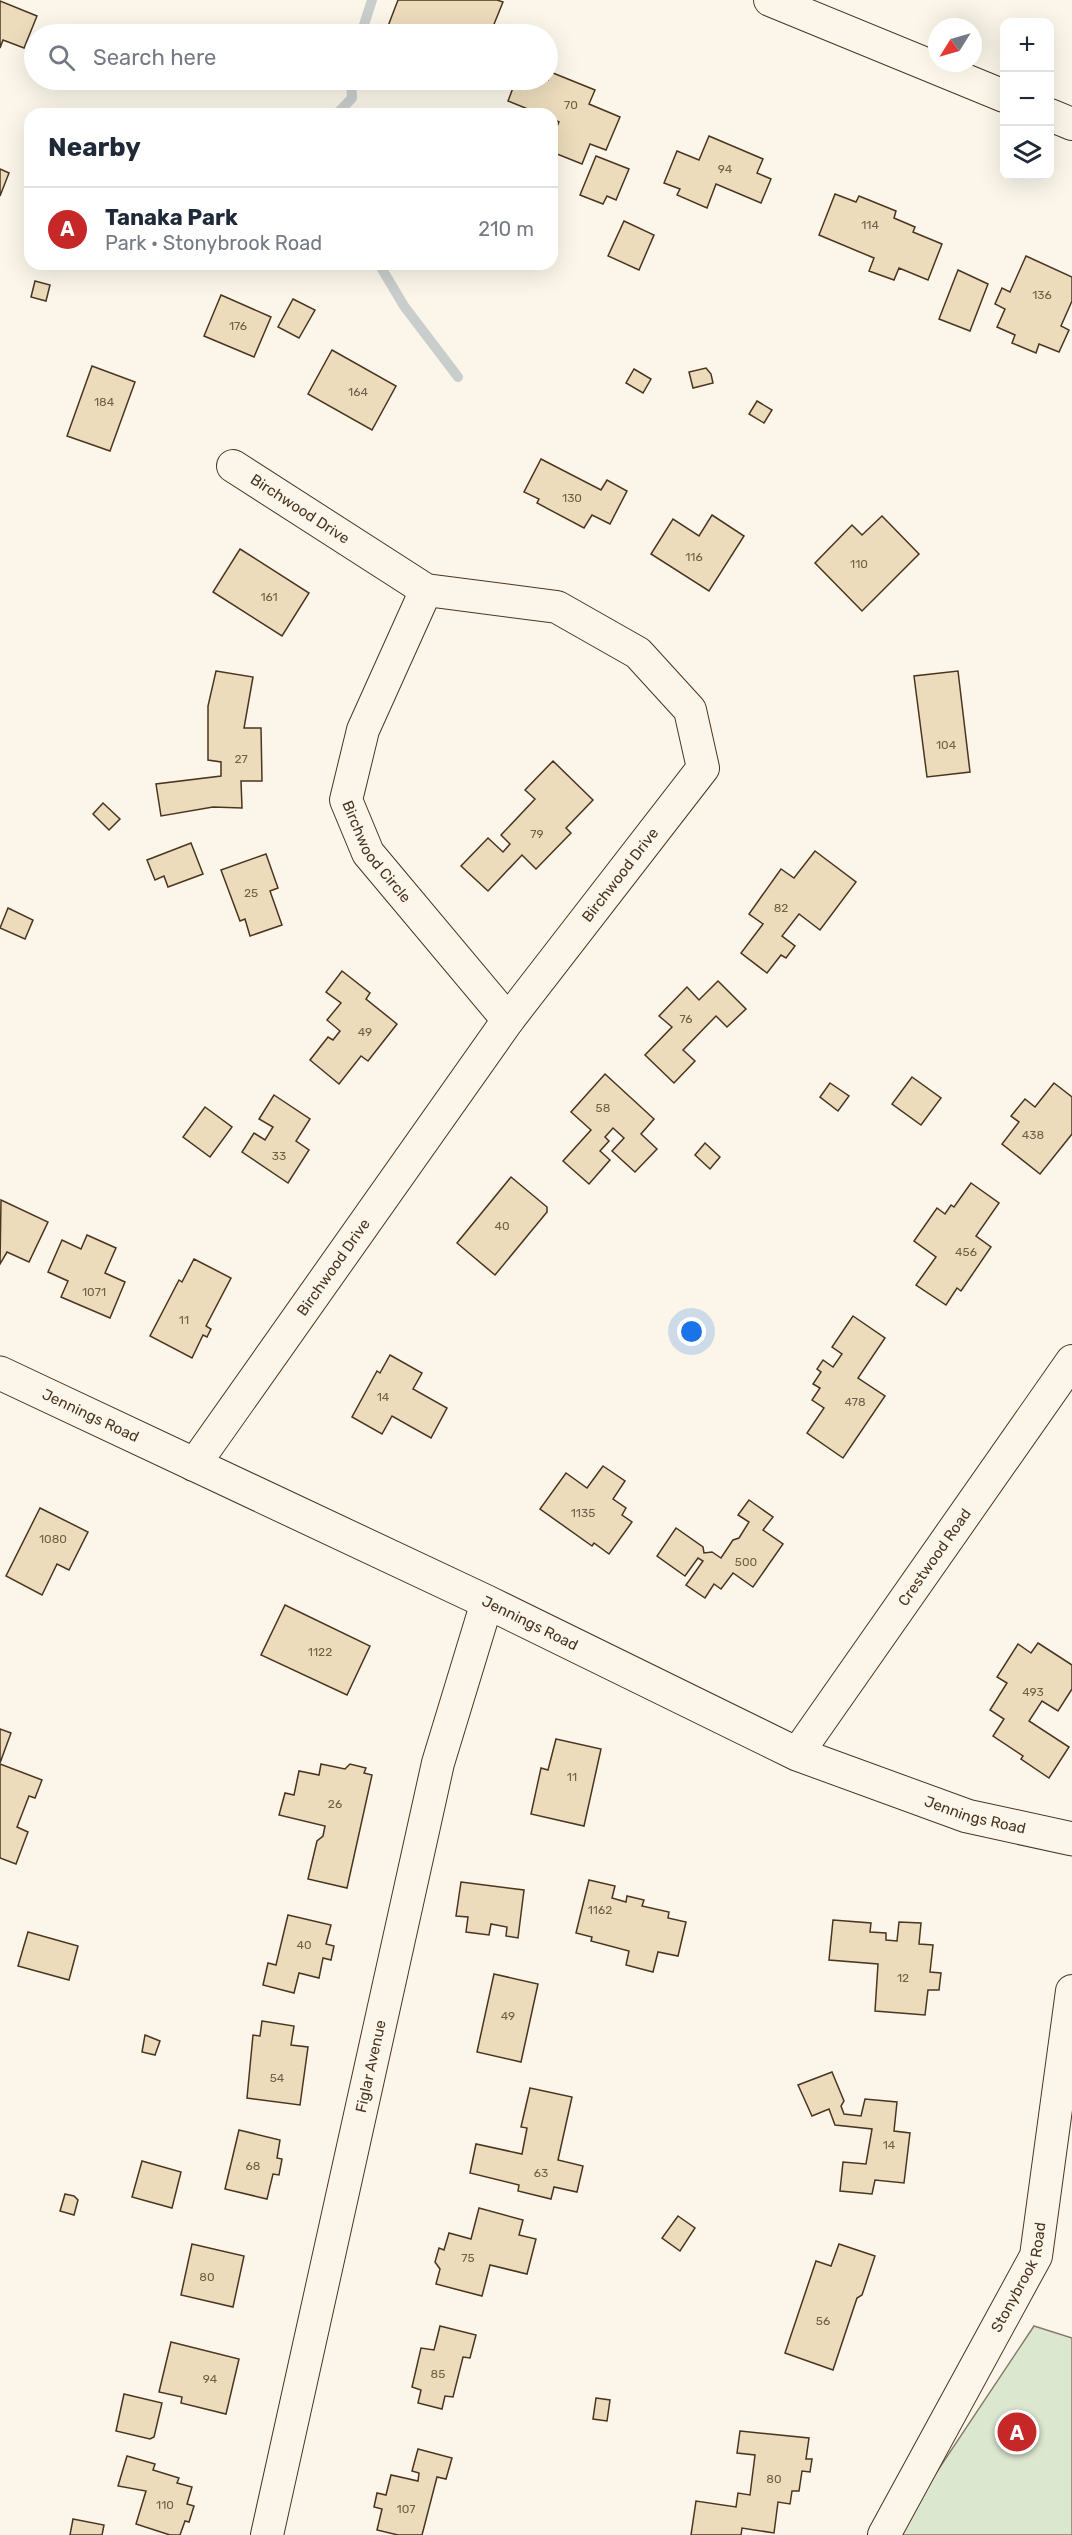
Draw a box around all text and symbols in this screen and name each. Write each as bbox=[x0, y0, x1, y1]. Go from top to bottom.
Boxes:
north arrow bbox=[928, 18, 982, 72]
map controls bbox=[1000, 18, 1054, 180]
button: + bbox=[1000, 18, 1054, 72]
search box bbox=[24, 24, 558, 90]
icon: search bbox=[45, 41, 78, 74]
text: Search here bbox=[93, 44, 216, 71]
button: − bbox=[1000, 72, 1054, 126]
house number: 70 bbox=[564, 98, 578, 112]
button: layers bbox=[1000, 126, 1054, 180]
text: Nearby bbox=[48, 132, 141, 163]
house number: 94 bbox=[718, 162, 733, 176]
text: Tanaka Park bbox=[105, 204, 238, 231]
text: A bbox=[60, 217, 75, 241]
text: 210 m bbox=[478, 217, 534, 241]
house number: 114 bbox=[861, 218, 879, 232]
text: Park · Stonybrook Road bbox=[105, 231, 322, 255]
house number: 136 bbox=[1032, 288, 1052, 302]
house number: 176 bbox=[229, 319, 247, 333]
house number: 164 bbox=[348, 385, 368, 399]
house number: 184 bbox=[94, 395, 115, 409]
street label: Birchwood Drive bbox=[247, 470, 353, 548]
house number: 130 bbox=[562, 491, 582, 505]
house number: 116 bbox=[685, 550, 703, 564]
house number: 110 bbox=[850, 557, 868, 571]
house number: 161 bbox=[260, 590, 278, 604]
house number: 104 bbox=[936, 738, 957, 752]
house number: 27 bbox=[234, 752, 248, 766]
street label: Birchwood Circle bbox=[338, 798, 415, 906]
street label: Birchwood Drive bbox=[578, 824, 662, 926]
house number: 79 bbox=[530, 827, 544, 841]
house number: 25 bbox=[244, 886, 258, 900]
house number: 82 bbox=[774, 901, 788, 915]
house number: 76 bbox=[679, 1012, 693, 1026]
house number: 49 bbox=[358, 1025, 372, 1039]
house number: 58 bbox=[596, 1101, 610, 1115]
house number: 438 bbox=[1022, 1128, 1044, 1142]
house number: 33 bbox=[272, 1149, 286, 1163]
street label: Birchwood Drive bbox=[293, 1215, 374, 1319]
house number: 40 bbox=[494, 1219, 510, 1233]
house number: 456 bbox=[955, 1245, 977, 1259]
house number: 1071 bbox=[82, 1285, 106, 1299]
house number: 11 bbox=[179, 1313, 189, 1327]
your location bbox=[677, 1317, 706, 1346]
street label: Jennings Road bbox=[39, 1385, 142, 1446]
house number: 14 bbox=[377, 1390, 390, 1404]
house number: 478 bbox=[844, 1395, 866, 1409]
street label: Crestwood Road bbox=[894, 1505, 975, 1610]
house number: 1135 bbox=[571, 1506, 595, 1520]
house number: 1080 bbox=[39, 1532, 67, 1546]
house number: 500 bbox=[735, 1555, 757, 1569]
street label: Jennings Road bbox=[479, 1592, 581, 1654]
house number: 1122 bbox=[308, 1645, 332, 1659]
house number: 493 bbox=[1022, 1685, 1044, 1699]
house number: 11 bbox=[567, 1770, 577, 1784]
street label: Jennings Road bbox=[922, 1792, 1028, 1838]
house number: 26 bbox=[328, 1797, 342, 1811]
house number: 1162 bbox=[588, 1903, 612, 1917]
house number: 40 bbox=[296, 1938, 312, 1952]
house number: 12 bbox=[897, 1971, 909, 1985]
house number: 49 bbox=[501, 2009, 515, 2023]
street label: Figlar Avenue bbox=[352, 2018, 390, 2114]
house number: 54 bbox=[270, 2071, 285, 2085]
house number: 14 bbox=[883, 2138, 896, 2152]
house number: 68 bbox=[246, 2159, 260, 2173]
house number: 63 bbox=[534, 2166, 548, 2180]
street label: Stonybrook Road bbox=[987, 2221, 1050, 2335]
house number: 75 bbox=[461, 2251, 475, 2265]
house number: 80 bbox=[199, 2270, 215, 2284]
house number: 56 bbox=[816, 2314, 830, 2328]
house number: 85 bbox=[431, 2367, 445, 2381]
house number: 94 bbox=[203, 2372, 218, 2386]
pin: A bbox=[998, 2410, 1036, 2454]
house number: 80 bbox=[766, 2472, 782, 2486]
house number: 110 bbox=[156, 2498, 174, 2512]
house number: 107 bbox=[397, 2502, 415, 2516]

